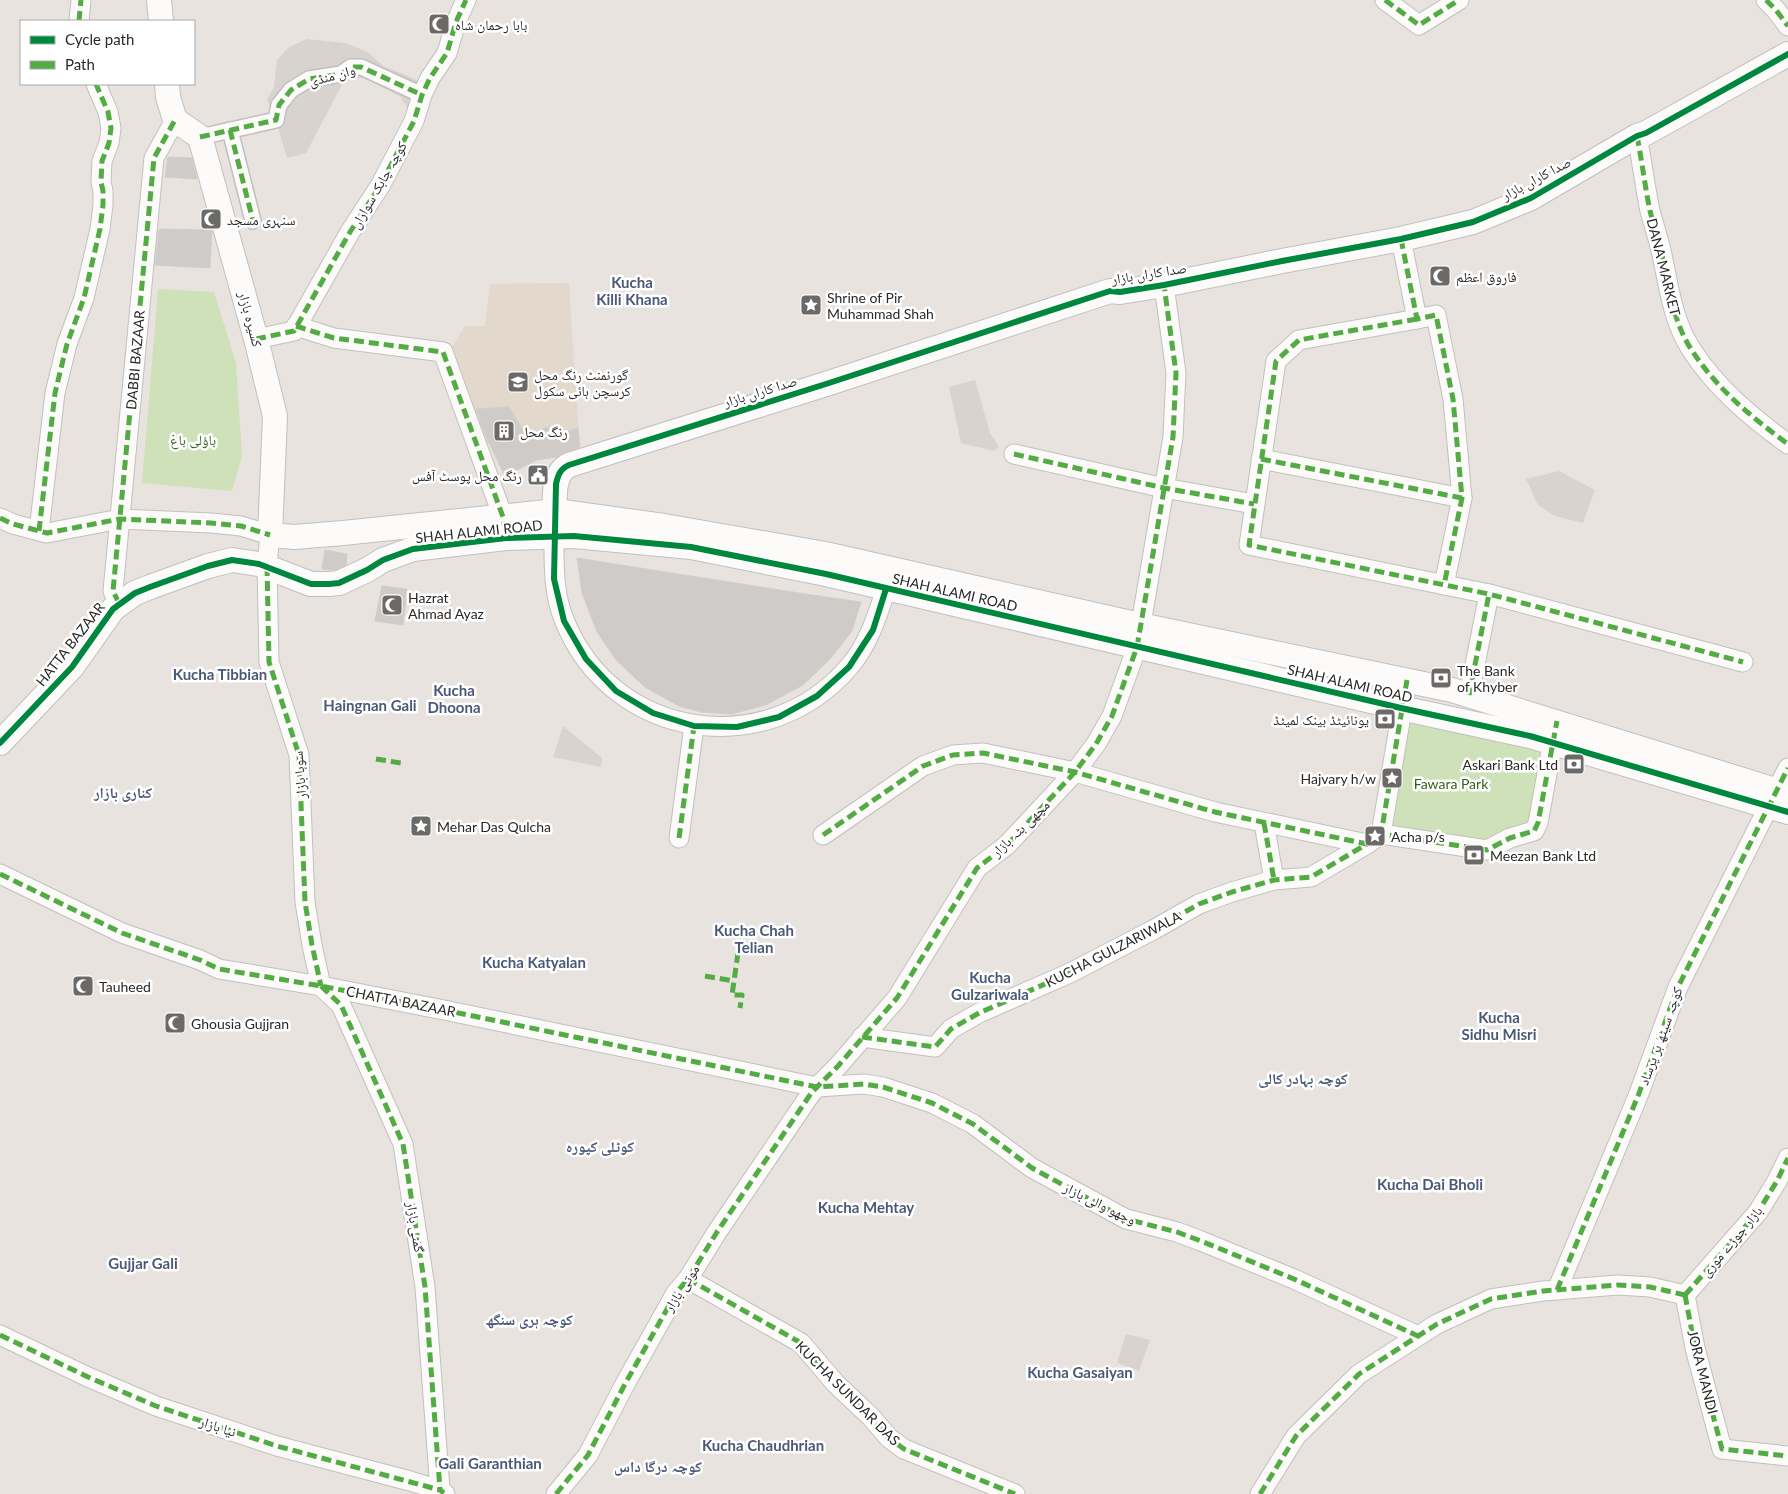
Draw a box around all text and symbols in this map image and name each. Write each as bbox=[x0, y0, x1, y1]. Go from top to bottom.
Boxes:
mosque icon: بابا رحمان شاہ bbox=[427, 12, 451, 36]
place label: بابا رحمان شاہ bbox=[455, 16, 527, 34]
legend bbox=[20, 20, 195, 85]
text: Cycle path bbox=[65, 30, 134, 48]
text: Path bbox=[65, 55, 95, 73]
street label: وان منڈی bbox=[307, 61, 357, 90]
street label: کوچہ چابک سواراں bbox=[346, 138, 411, 232]
street label: صدا کاراں بازار bbox=[1498, 153, 1574, 205]
mosque icon: سنہری مسجد bbox=[199, 207, 223, 231]
place label: سنہری مسجد bbox=[227, 211, 295, 229]
street label: DANA MARKET bbox=[1644, 216, 1685, 318]
street label: صدا کاراں بازار bbox=[1109, 259, 1188, 288]
mosque icon: فاروق اعظم bbox=[1428, 264, 1452, 288]
place label: فاروق اعظم bbox=[1456, 268, 1517, 287]
district label: Kucha Killi Khana bbox=[596, 273, 668, 308]
street label: کسیرہ بازار bbox=[234, 288, 267, 349]
place label: Shrine of Pir Muhammad Shah bbox=[827, 289, 934, 322]
place icon: Shrine of Pir Muhammad Shah bbox=[799, 293, 823, 317]
street label: DABBI BAZAAR bbox=[122, 309, 148, 411]
place label: گورنمنٹ رنگ محل کرسچن ہائی سکول bbox=[534, 366, 631, 400]
school or university icon: گورنمنٹ رنگ محل کرسچن ہائی سکول bbox=[506, 370, 530, 394]
street label: صدا کاراں بازار bbox=[720, 372, 799, 411]
building icon: رنگ محل bbox=[492, 419, 516, 443]
place label: رنگ محل bbox=[520, 423, 568, 441]
park label: باؤلی باغ bbox=[170, 431, 216, 450]
public building icon: رنگ محل پوسٹ آفس bbox=[526, 463, 550, 487]
place label: رنگ محل پوسٹ آفس bbox=[412, 467, 522, 485]
street label: SHAH ALAMI ROAD bbox=[414, 516, 544, 546]
street label: SHAH ALAMI ROAD bbox=[891, 569, 1019, 615]
place label: Hazrat Ahmad Ayaz bbox=[408, 589, 484, 622]
mosque icon: Hazrat Ahmad Ayaz bbox=[380, 593, 404, 617]
street label: HATTA BAZAAR bbox=[32, 598, 108, 689]
street label: SHAH ALAMI ROAD bbox=[1286, 660, 1414, 706]
place label: The Bank of Khyber bbox=[1457, 662, 1517, 695]
district label: Kucha Tibbian bbox=[173, 665, 267, 683]
bank icon: The Bank of Khyber bbox=[1429, 666, 1453, 690]
district label: Kucha Dhoona bbox=[427, 681, 481, 716]
district label: Haingnan Gali bbox=[323, 696, 417, 714]
bank icon: یونائیٹڈ بینک لمیٹڈ bbox=[1373, 707, 1397, 731]
place label: یونائیٹڈ بینک لمیٹڈ bbox=[1273, 711, 1369, 729]
street label: سوہا بازار bbox=[288, 750, 311, 801]
bank icon: Askari Bank Ltd bbox=[1562, 752, 1586, 776]
place label: Askari Bank Ltd bbox=[1463, 756, 1558, 773]
place icon: Hajvary h/w bbox=[1380, 766, 1404, 790]
place label: Hajvary h/w bbox=[1300, 770, 1376, 787]
park label: Fawara Park bbox=[1414, 775, 1489, 792]
district label: کناری بازار bbox=[93, 783, 152, 802]
street label: مچھی ہٹہ بازار bbox=[986, 796, 1053, 861]
place icon: Mehar Das Qulcha bbox=[409, 814, 433, 838]
place label: Mehar Das Qulcha bbox=[437, 818, 551, 835]
place icon: Acha p/s bbox=[1363, 824, 1387, 848]
place label: Acha p/s bbox=[1391, 828, 1445, 845]
bank icon: Meezan Bank Ltd bbox=[1462, 843, 1486, 867]
place label: Meezan Bank Ltd bbox=[1490, 847, 1596, 864]
street label: KUCHA GULZARIWALA bbox=[1042, 907, 1184, 991]
district label: Kucha Chah Telian bbox=[714, 921, 794, 956]
district label: Kucha Katyalan bbox=[482, 953, 586, 971]
district label: Kucha Gulzariwala bbox=[951, 968, 1029, 1003]
mosque icon: Tauheed bbox=[71, 974, 95, 998]
place label: Tauheed bbox=[99, 978, 151, 995]
street label: CHATTA BAZAAR bbox=[345, 982, 457, 1020]
street label: کوچہ سیٹھ ہر پرساد bbox=[1634, 984, 1687, 1088]
district label: Kucha Sidhu Misri bbox=[1462, 1008, 1537, 1043]
mosque icon: Ghousia Gujjran bbox=[163, 1011, 187, 1035]
place label: Ghousia Gujjran bbox=[191, 1015, 289, 1032]
district label: کوچہ بہادر کالی bbox=[1258, 1069, 1348, 1088]
district label: کوٹلی کپورہ bbox=[566, 1137, 634, 1156]
district label: Kucha Dai Bholi bbox=[1377, 1175, 1483, 1193]
street label: وچھو والی بازار bbox=[1060, 1178, 1139, 1229]
district label: Kucha Mehtay bbox=[818, 1198, 914, 1216]
street label: گمٹی بازار bbox=[402, 1199, 428, 1254]
street label: بازار جوڑے موری bbox=[1696, 1202, 1766, 1281]
district label: Gujjar Gali bbox=[108, 1254, 178, 1272]
street label: موتی بازار bbox=[659, 1261, 703, 1316]
district label: کوچہ ہری سنگھ bbox=[485, 1310, 573, 1329]
street label: JORA MANDI bbox=[1684, 1328, 1722, 1416]
street label: KUCHA SUNDAR DAS bbox=[792, 1337, 904, 1449]
district label: Kucha Gasaiyan bbox=[1027, 1363, 1133, 1381]
street label: نیا بازار bbox=[196, 1412, 239, 1441]
district label: Kucha Chaudhrian bbox=[702, 1436, 824, 1454]
district label: Gali Garanthian bbox=[438, 1454, 542, 1472]
district label: کوچہ درگا داس bbox=[614, 1457, 702, 1476]

